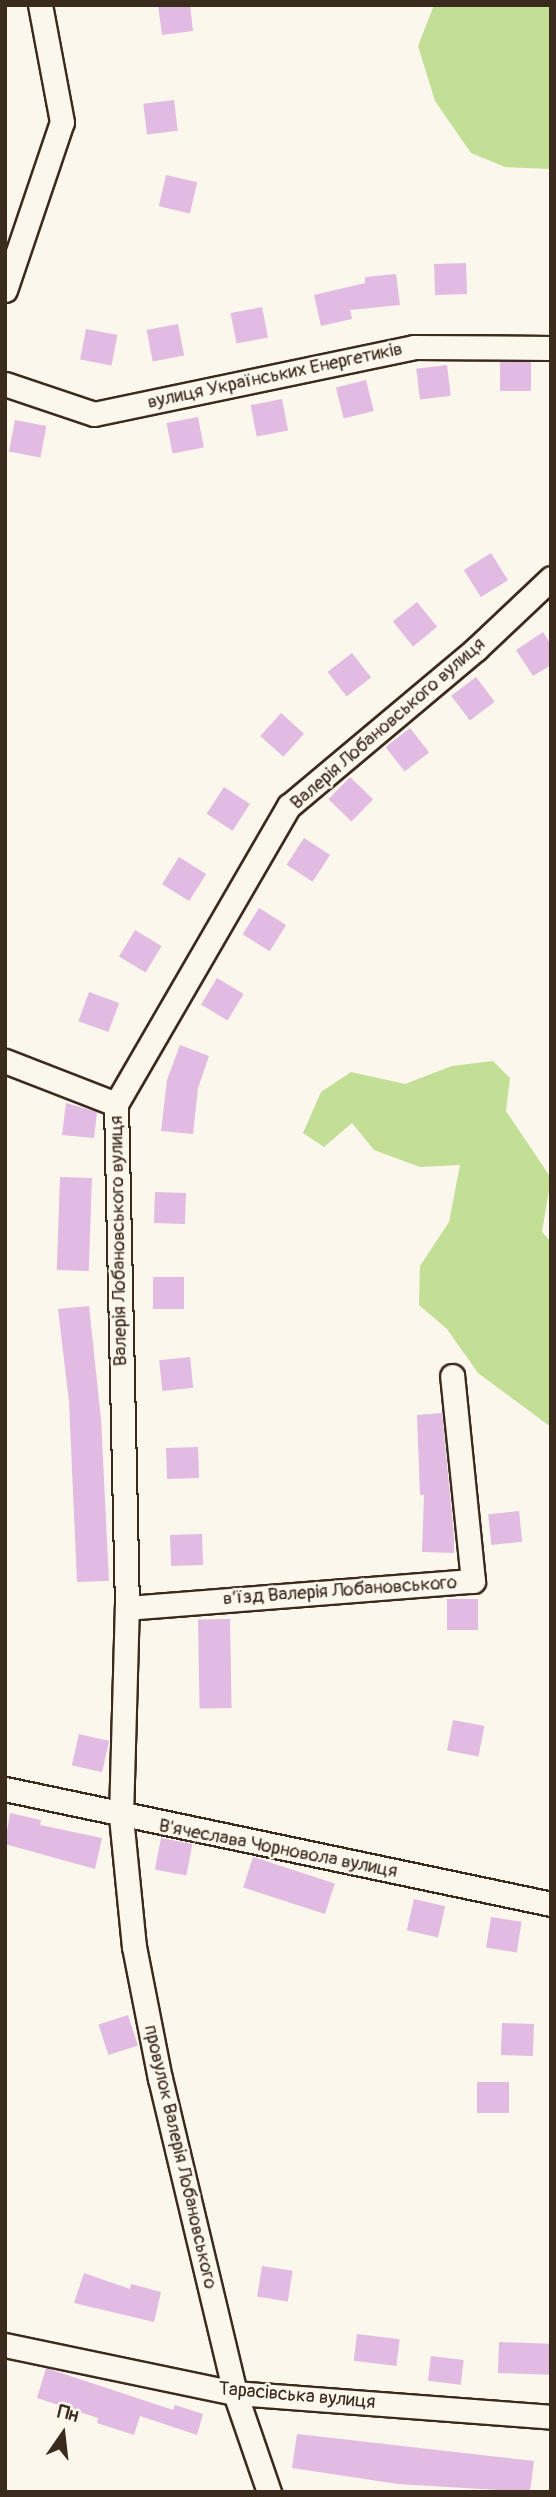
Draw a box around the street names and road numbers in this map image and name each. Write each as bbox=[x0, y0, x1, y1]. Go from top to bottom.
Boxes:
street label: вулиця Українських Енергетиків bbox=[145, 338, 405, 414]
street label: Валерія Лобановського вулиця bbox=[286, 633, 490, 815]
street label: Валерія Лобановського вулиця bbox=[105, 1115, 133, 1367]
street label: в’їзд Валерія Лобановського bbox=[222, 1571, 458, 1611]
street label: В'ячеслава Чорновола вулиця bbox=[157, 1815, 399, 1883]
street label: провулок Валерія Лобановського bbox=[138, 2023, 222, 2291]
street label: Тарасівська вулиця bbox=[218, 2378, 376, 2414]

